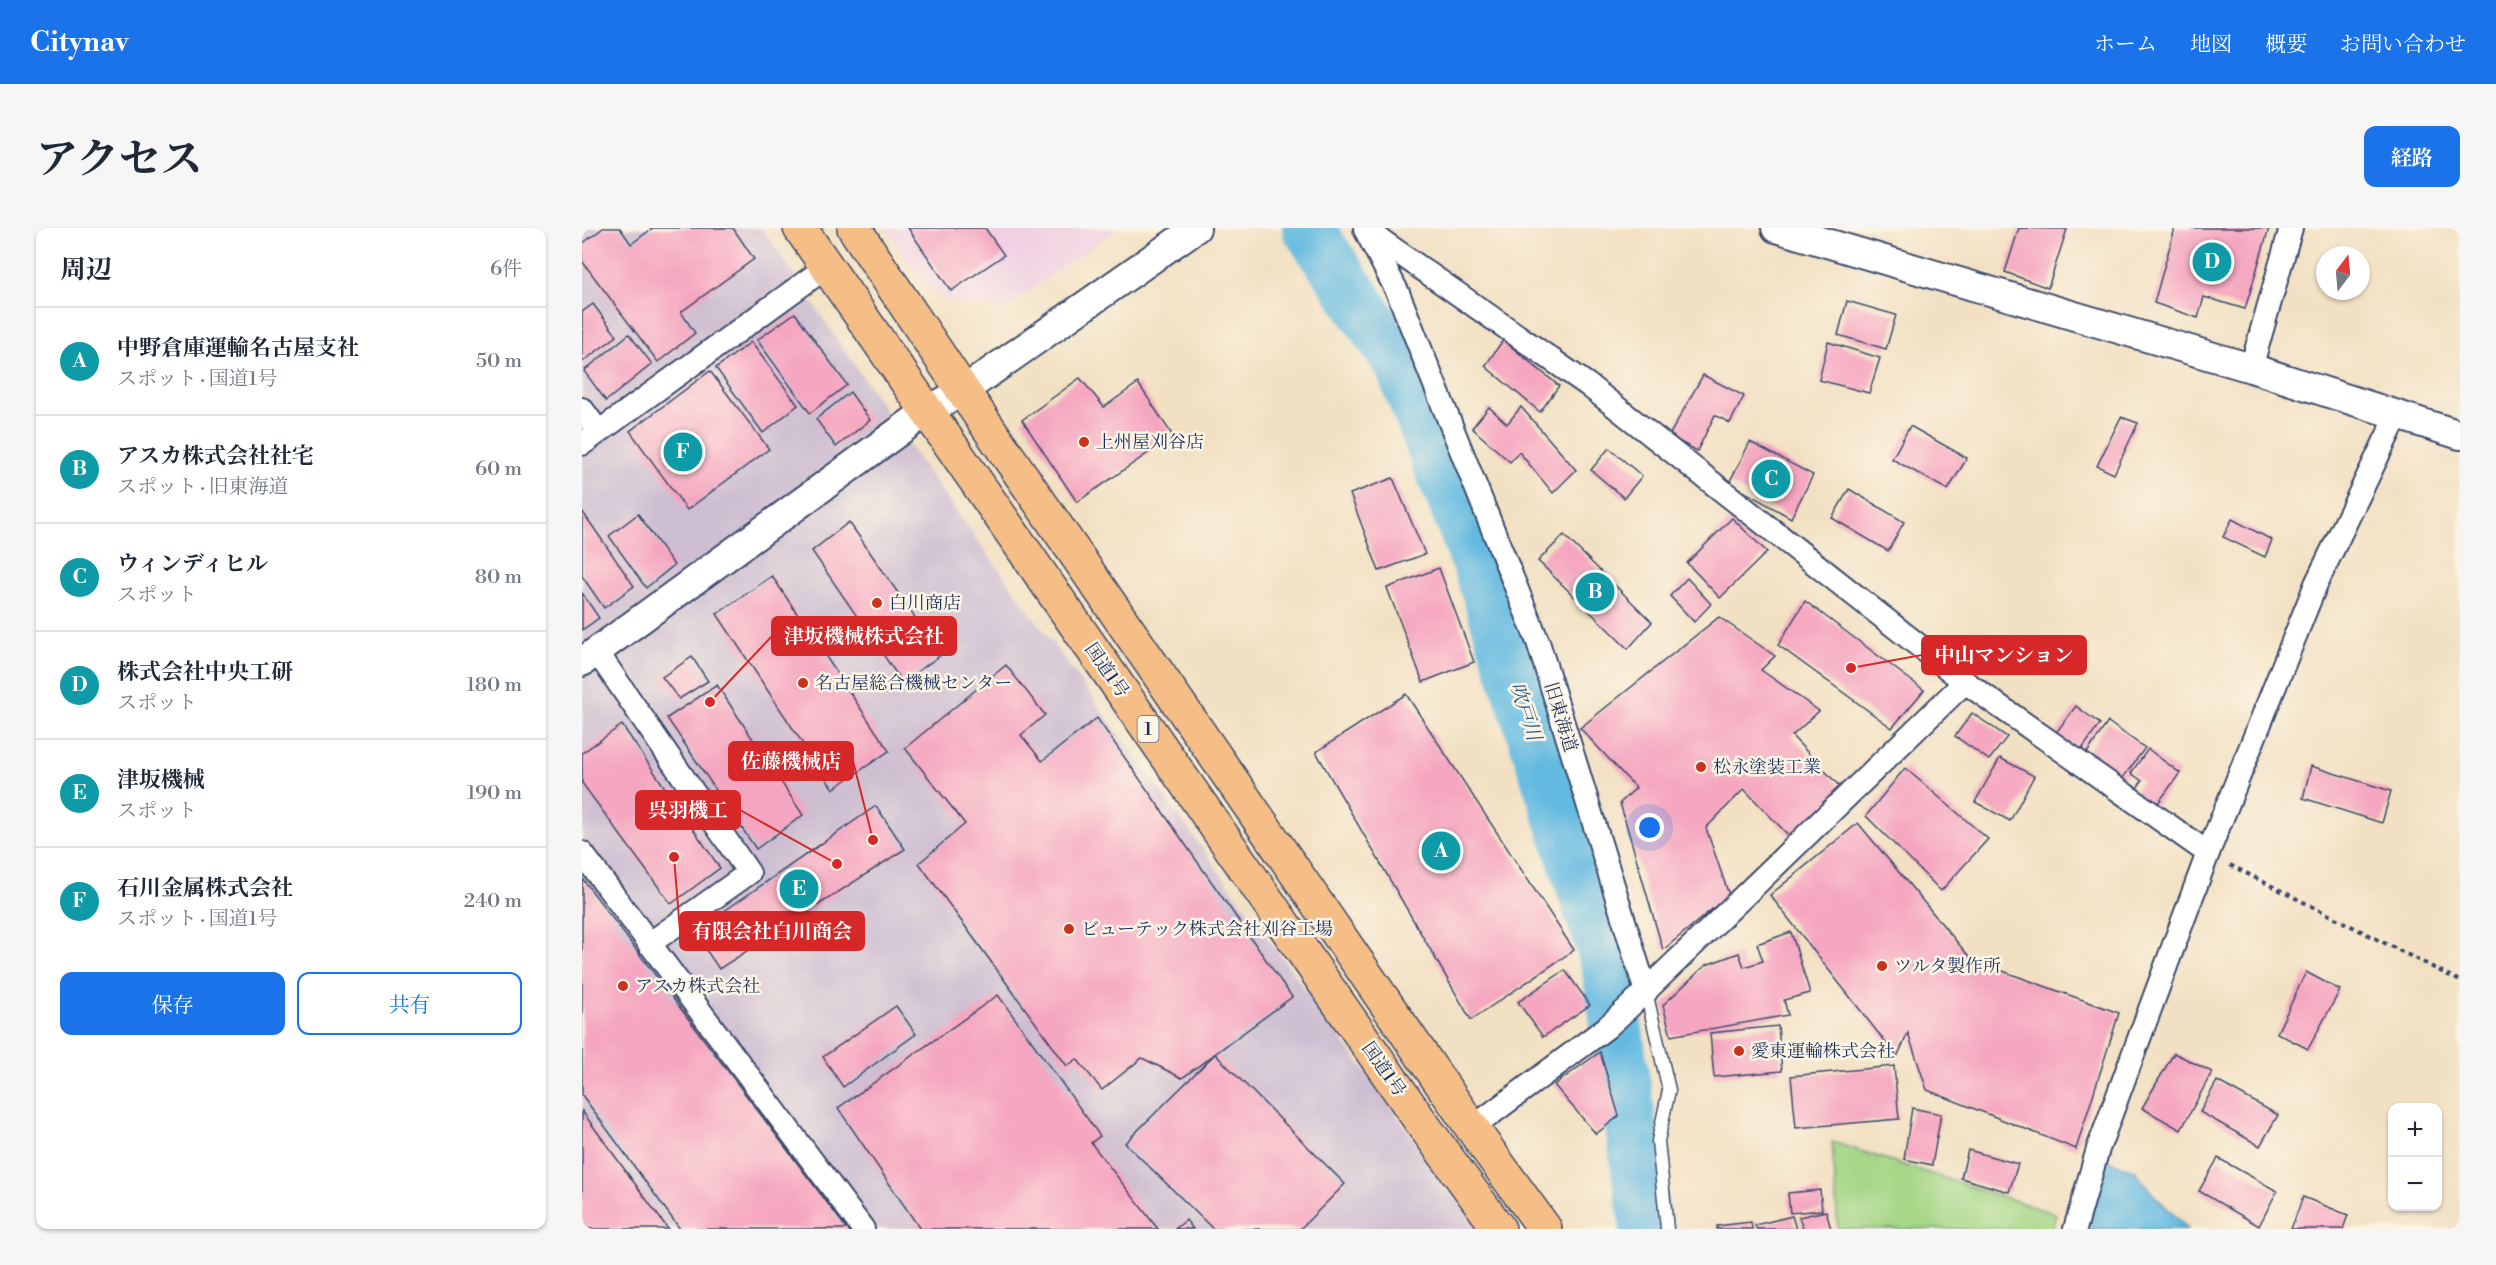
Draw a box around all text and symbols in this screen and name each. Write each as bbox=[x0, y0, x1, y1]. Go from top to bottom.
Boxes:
text: Citynav bbox=[30, 25, 129, 60]
text: ホーム bbox=[2094, 32, 2157, 58]
text: 地図 bbox=[2190, 32, 2232, 58]
text: 概要 bbox=[2265, 32, 2307, 58]
text: お問い合わせ bbox=[2340, 32, 2466, 58]
button: 経路 bbox=[2364, 126, 2460, 187]
text: アクセス bbox=[36, 134, 203, 187]
pin: D bbox=[2192, 240, 2232, 285]
north arrow bbox=[2316, 246, 2370, 300]
text: 周辺 bbox=[60, 254, 112, 286]
text: 6件 bbox=[490, 257, 522, 282]
text: 中野倉庫運輸名古屋支社 bbox=[117, 335, 359, 362]
text: A bbox=[72, 349, 87, 374]
text: 50 m bbox=[476, 349, 522, 374]
text: スポット · 国道1号 bbox=[117, 367, 277, 392]
pin: F bbox=[664, 430, 702, 474]
place label: 上州屋刈谷店 bbox=[1096, 431, 1204, 454]
marker: 上州屋刈谷店 bbox=[1077, 435, 1091, 449]
text: アスカ株式会社社宅 bbox=[117, 443, 314, 470]
pin: C bbox=[1752, 456, 1790, 502]
text: B bbox=[72, 457, 87, 482]
text: 60 m bbox=[475, 457, 522, 482]
text: スポット · 旧東海道 bbox=[117, 475, 289, 500]
text: ウィンディヒル bbox=[117, 551, 268, 578]
text: C bbox=[72, 565, 87, 590]
text: 80 m bbox=[475, 565, 522, 590]
pin: B bbox=[1576, 570, 1614, 614]
text: スポット bbox=[117, 583, 197, 608]
place label: 白川商店 bbox=[889, 592, 961, 615]
marker: 白川商店 bbox=[870, 596, 884, 610]
callout: 津坂機械株式会社 bbox=[772, 617, 956, 655]
text: 津坂機械株式会社 bbox=[784, 625, 944, 650]
callout: 中山マンション bbox=[1922, 636, 2086, 674]
street label: 国道1号 bbox=[1079, 638, 1134, 702]
text: 中山マンション bbox=[1934, 644, 2074, 669]
text: 株式会社中央工研 bbox=[117, 659, 293, 686]
place label: 名古屋総合機械センター bbox=[815, 672, 1012, 695]
text: D bbox=[72, 673, 87, 698]
text: 180 m bbox=[467, 673, 522, 698]
marker: 名古屋総合機械センター bbox=[796, 676, 810, 690]
water label: 吹戸川 bbox=[1503, 679, 1546, 746]
street label: 旧東海道 bbox=[1539, 679, 1582, 755]
text: スポット bbox=[117, 691, 197, 716]
road number: 1 bbox=[1138, 716, 1158, 742]
callout: 佐藤機械店 bbox=[729, 742, 853, 780]
text: 佐藤機械店 bbox=[741, 750, 841, 775]
place label: 松永塗装工業 bbox=[1713, 756, 1821, 779]
marker: 松永塗装工業 bbox=[1694, 760, 1708, 774]
text: 津坂機械 bbox=[117, 767, 205, 794]
text: E bbox=[73, 781, 86, 806]
text: 190 m bbox=[467, 781, 522, 806]
callout: 呉羽機工 bbox=[636, 791, 740, 829]
text: スポット bbox=[117, 799, 197, 824]
text: 呉羽機工 bbox=[648, 799, 728, 824]
your location bbox=[1635, 813, 1664, 842]
pin: A bbox=[1422, 828, 1460, 874]
pin: E bbox=[780, 866, 818, 912]
text: 石川金属株式会社 bbox=[117, 875, 293, 902]
text: F bbox=[72, 889, 87, 914]
text: 240 m bbox=[464, 889, 522, 914]
text: スポット · 国道1号 bbox=[117, 907, 277, 932]
callout: 有限会社白川商会 bbox=[680, 912, 864, 950]
place label: ビューテック株式会社刈谷工場 bbox=[1081, 918, 1333, 941]
text: 有限会社白川商会 bbox=[692, 920, 852, 945]
marker: ビューテック株式会社刈谷工場 bbox=[1062, 922, 1076, 936]
place label: ツルタ製作所 bbox=[1894, 955, 2001, 978]
marker: ツルタ製作所 bbox=[1875, 959, 1889, 973]
button: 保存 bbox=[60, 972, 285, 1035]
button: 共有 bbox=[297, 972, 522, 1035]
place label: アスカ株式会社 bbox=[635, 975, 760, 998]
marker: アスカ株式会社 bbox=[616, 979, 630, 993]
street label: 国道1号 bbox=[1356, 1037, 1411, 1101]
place label: 愛東運輸株式会社 bbox=[1751, 1040, 1895, 1063]
marker: 愛東運輸株式会社 bbox=[1732, 1044, 1746, 1058]
map controls bbox=[2388, 1103, 2442, 1211]
button: + bbox=[2388, 1103, 2442, 1157]
button: − bbox=[2388, 1157, 2442, 1211]

